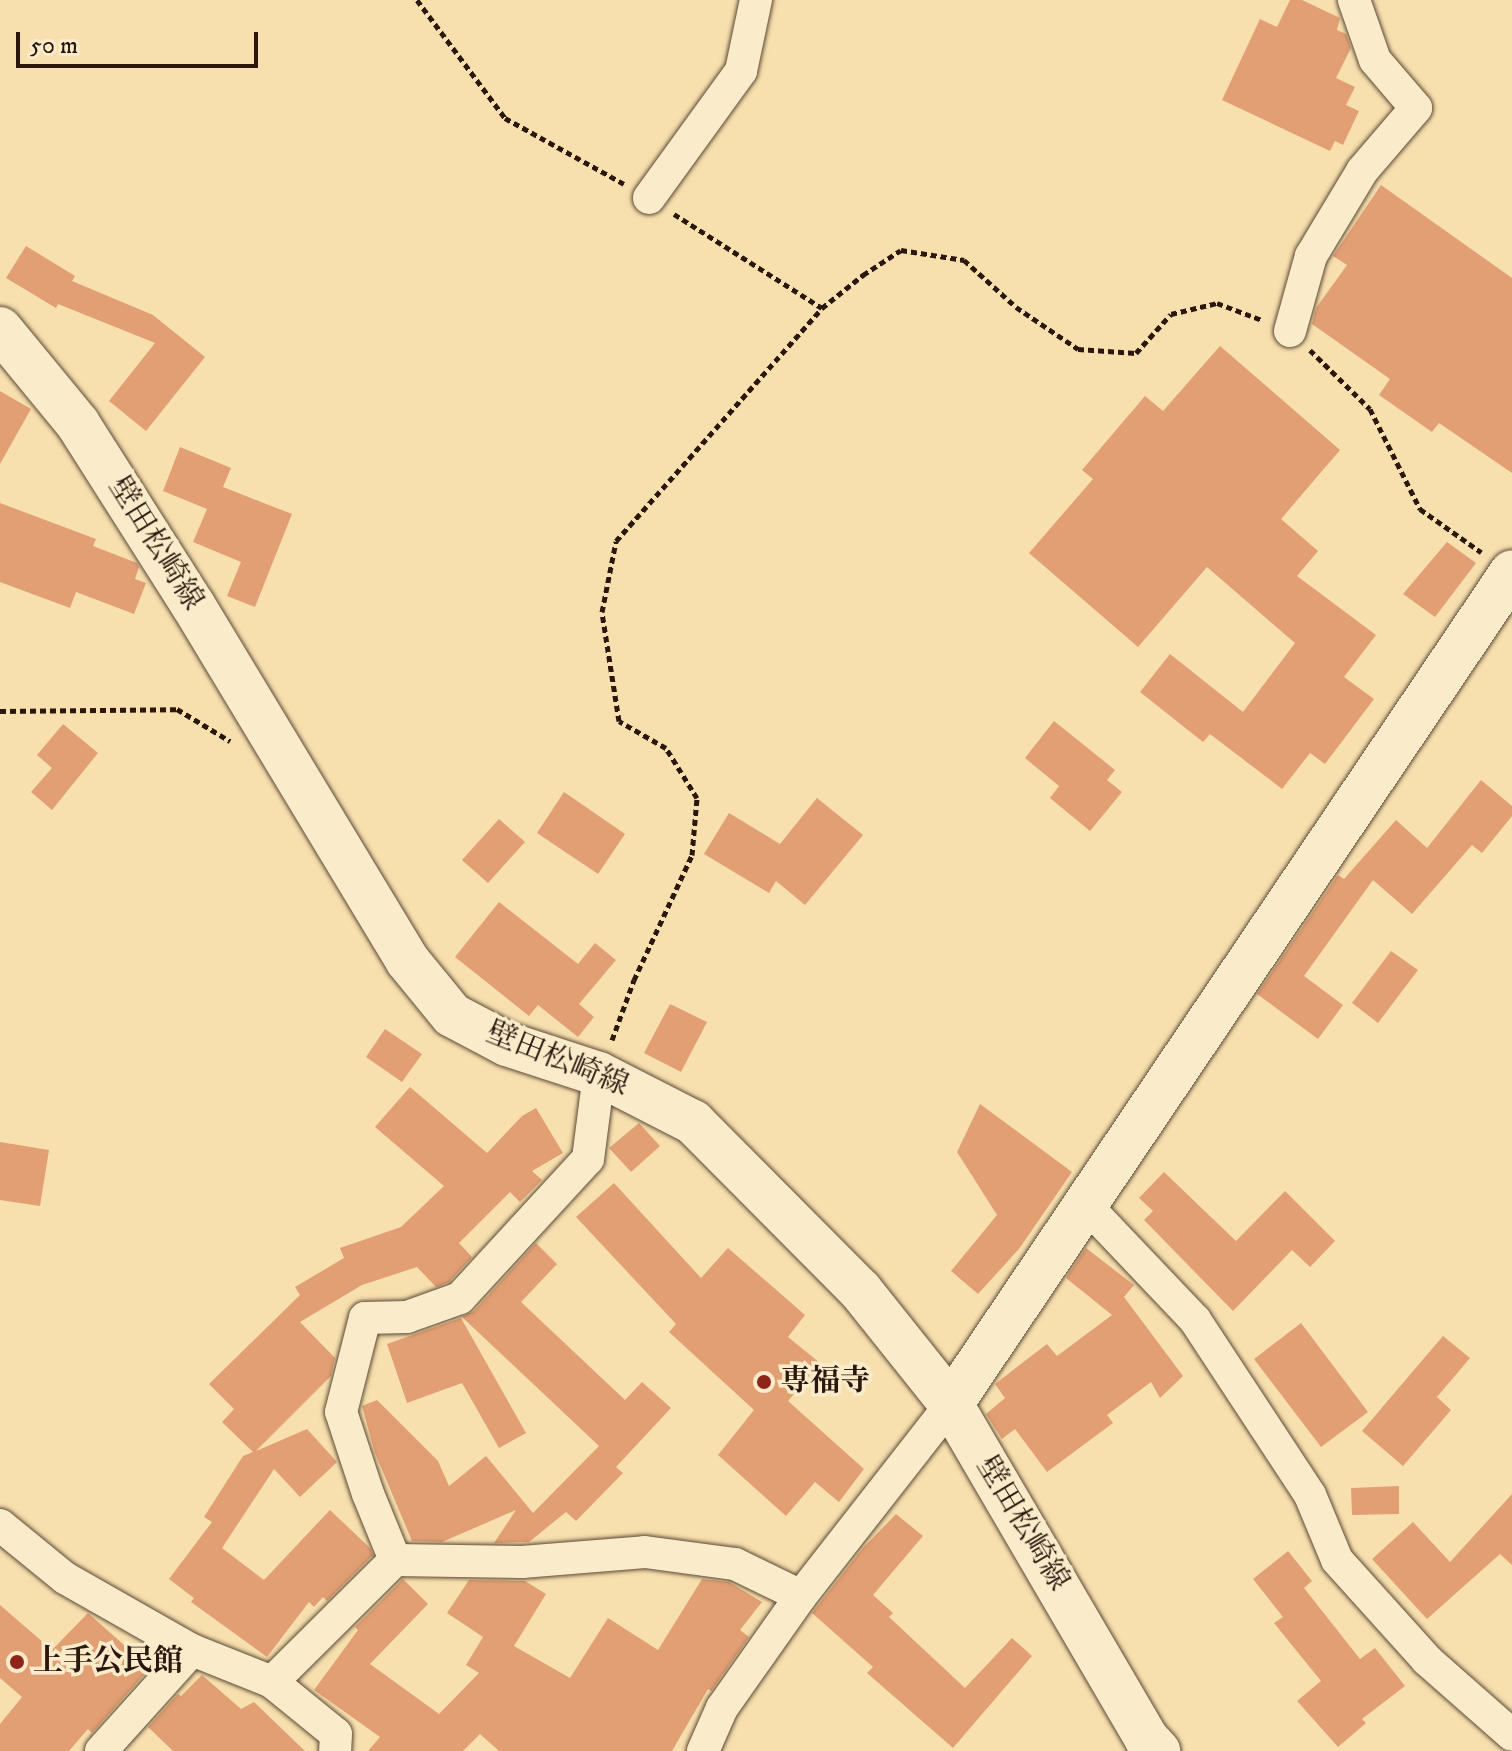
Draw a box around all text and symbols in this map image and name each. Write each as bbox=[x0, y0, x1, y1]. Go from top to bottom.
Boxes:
scale bar bbox=[20, 16, 262, 66]
text: 50 m bbox=[30, 31, 78, 61]
street label: 壁田松崎線 bbox=[100, 471, 210, 617]
street label: 壁田松崎線 bbox=[481, 1015, 633, 1105]
place label: 専福寺 bbox=[780, 1364, 870, 1400]
marker: 専福寺 bbox=[755, 1373, 773, 1391]
street label: 壁田松崎線 bbox=[968, 1450, 1076, 1598]
place label: 上手公民館 bbox=[33, 1644, 183, 1680]
marker: 上手公民館 bbox=[8, 1653, 26, 1671]

